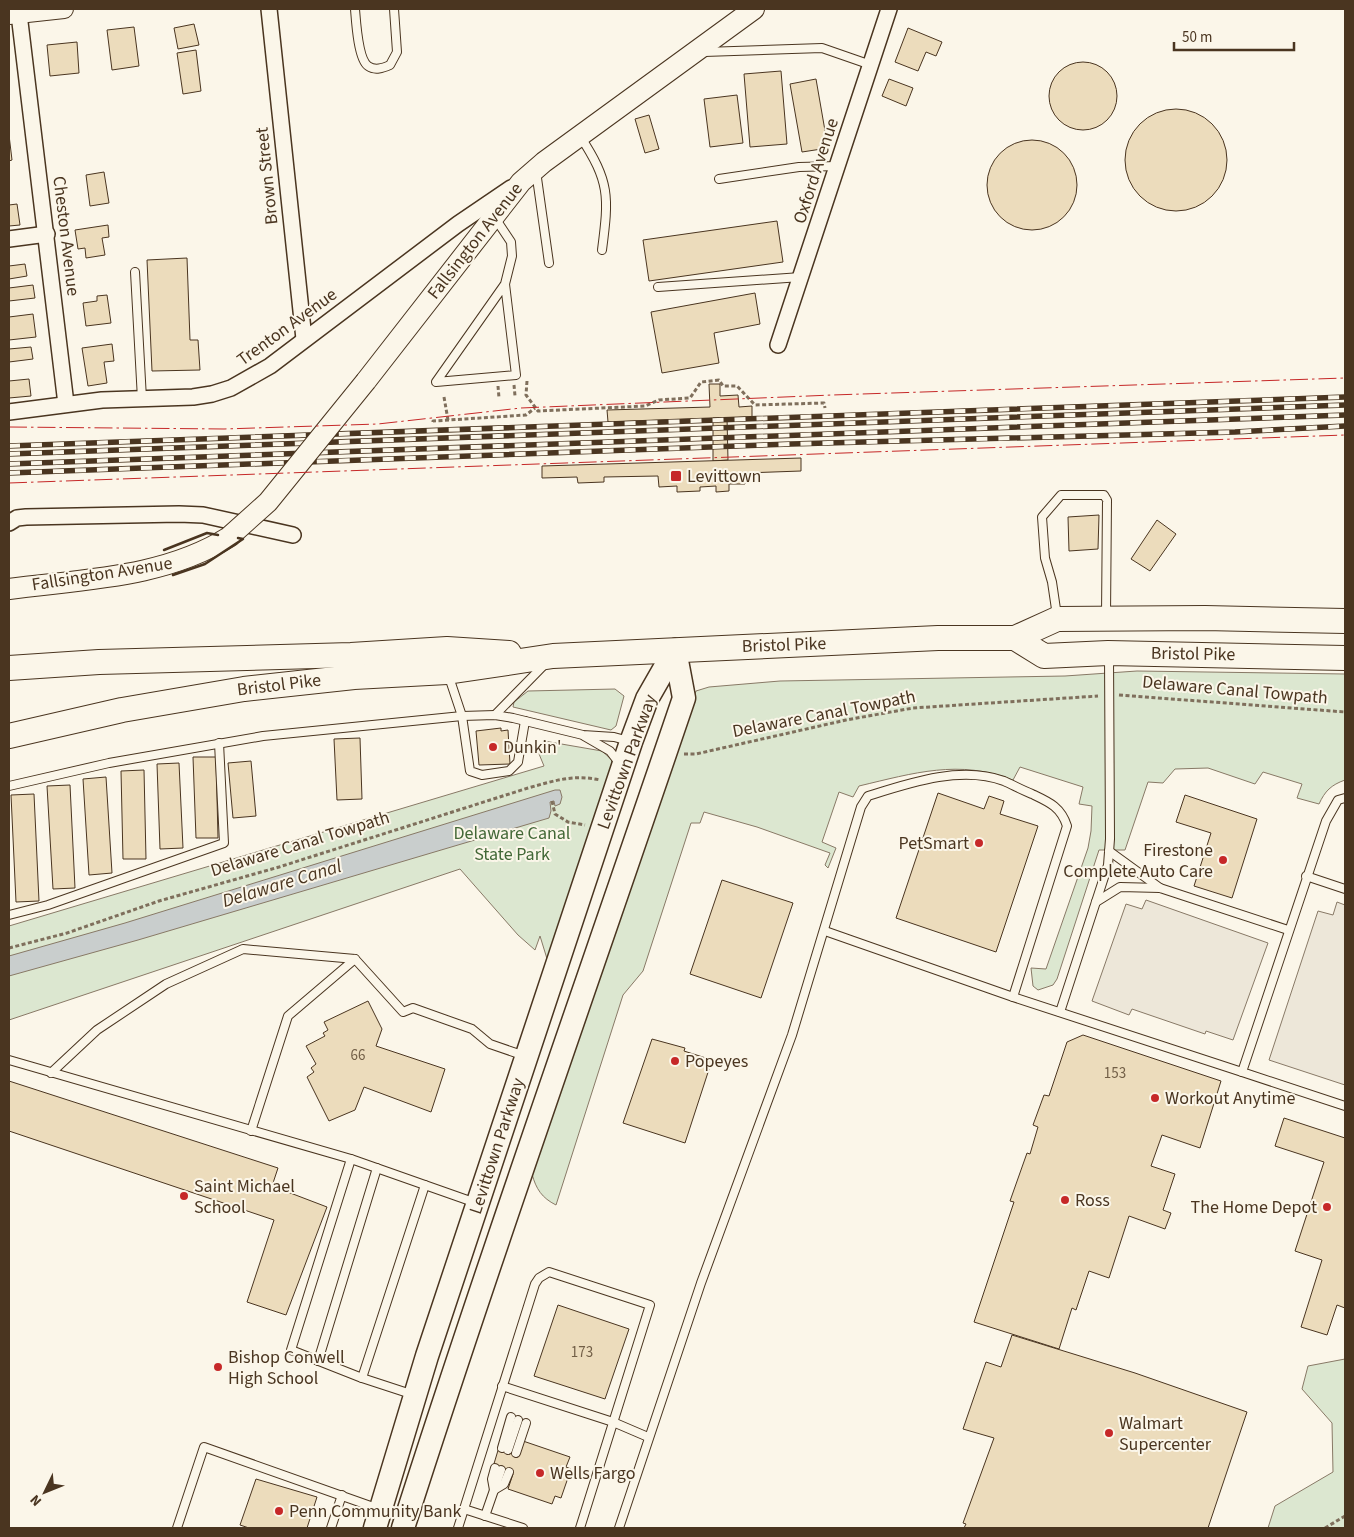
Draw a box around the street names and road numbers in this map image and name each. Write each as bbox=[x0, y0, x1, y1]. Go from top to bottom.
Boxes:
street label: Oxford Avenue bbox=[787, 115, 845, 227]
street label: Brown Street bbox=[249, 126, 285, 226]
street label: Cheston Avenue bbox=[46, 175, 86, 297]
street label: Fallsington Avenue bbox=[421, 177, 529, 305]
street label: Trenton Avenue bbox=[232, 282, 342, 372]
street label: Fallsington Avenue bbox=[30, 551, 174, 597]
street label: Bristol Pike bbox=[741, 631, 827, 659]
street label: Bristol Pike bbox=[1151, 641, 1235, 667]
street label: Bristol Pike bbox=[236, 667, 322, 703]
street label: Delaware Canal Towpath bbox=[1141, 669, 1329, 711]
street label: Delaware Canal Towpath bbox=[730, 684, 918, 744]
street label: Levittown Parkway bbox=[591, 690, 663, 833]
street label: Delaware Canal Towpath bbox=[207, 805, 393, 883]
street label: Levittown Parkway bbox=[463, 1074, 531, 1217]

